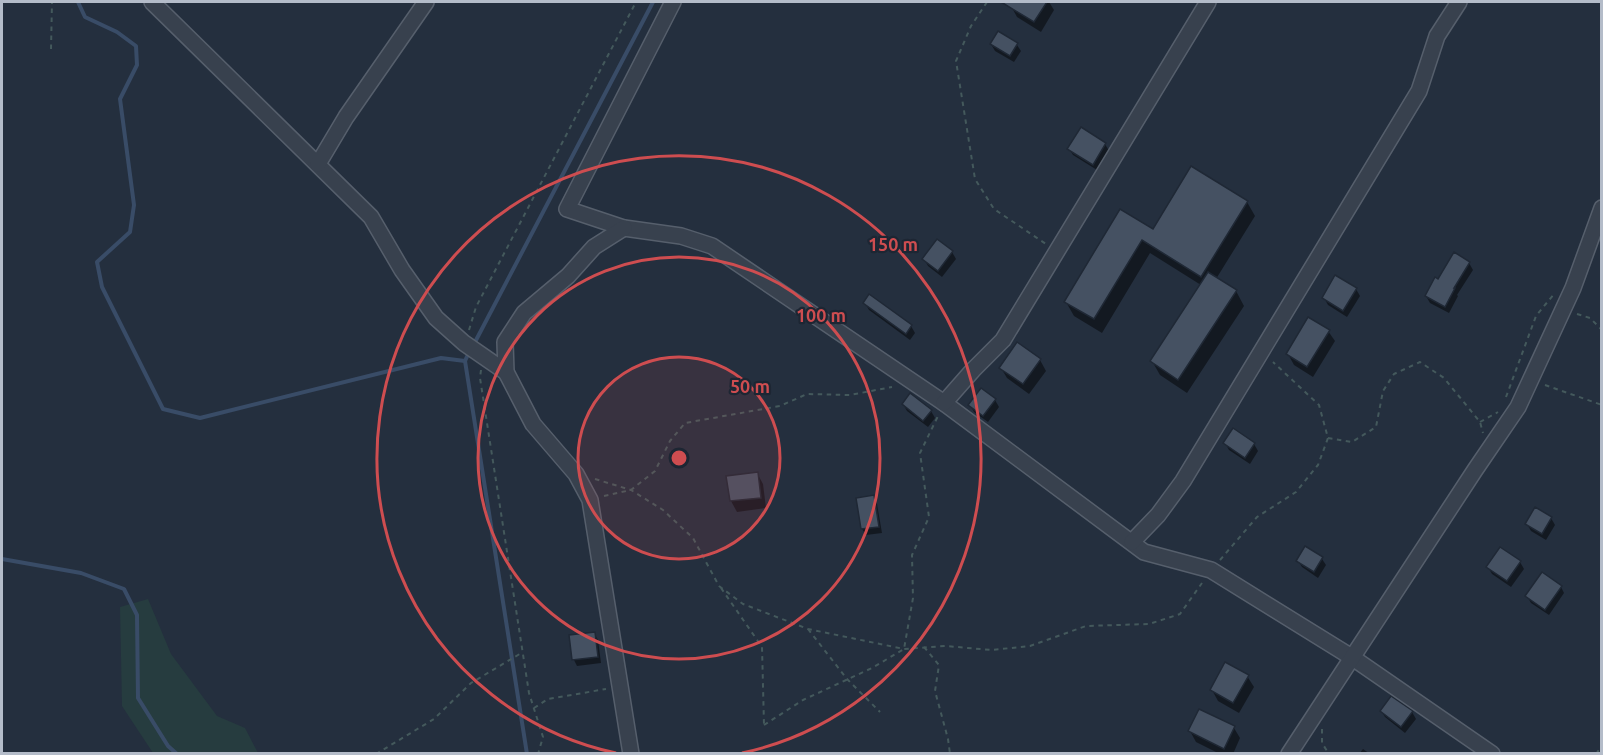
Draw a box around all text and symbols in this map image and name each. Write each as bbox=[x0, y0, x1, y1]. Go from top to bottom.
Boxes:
text: 150 m bbox=[868, 234, 918, 254]
text: 100 m bbox=[796, 305, 846, 325]
text: 50 m bbox=[730, 376, 770, 396]
centre of rings bbox=[669, 448, 689, 468]

